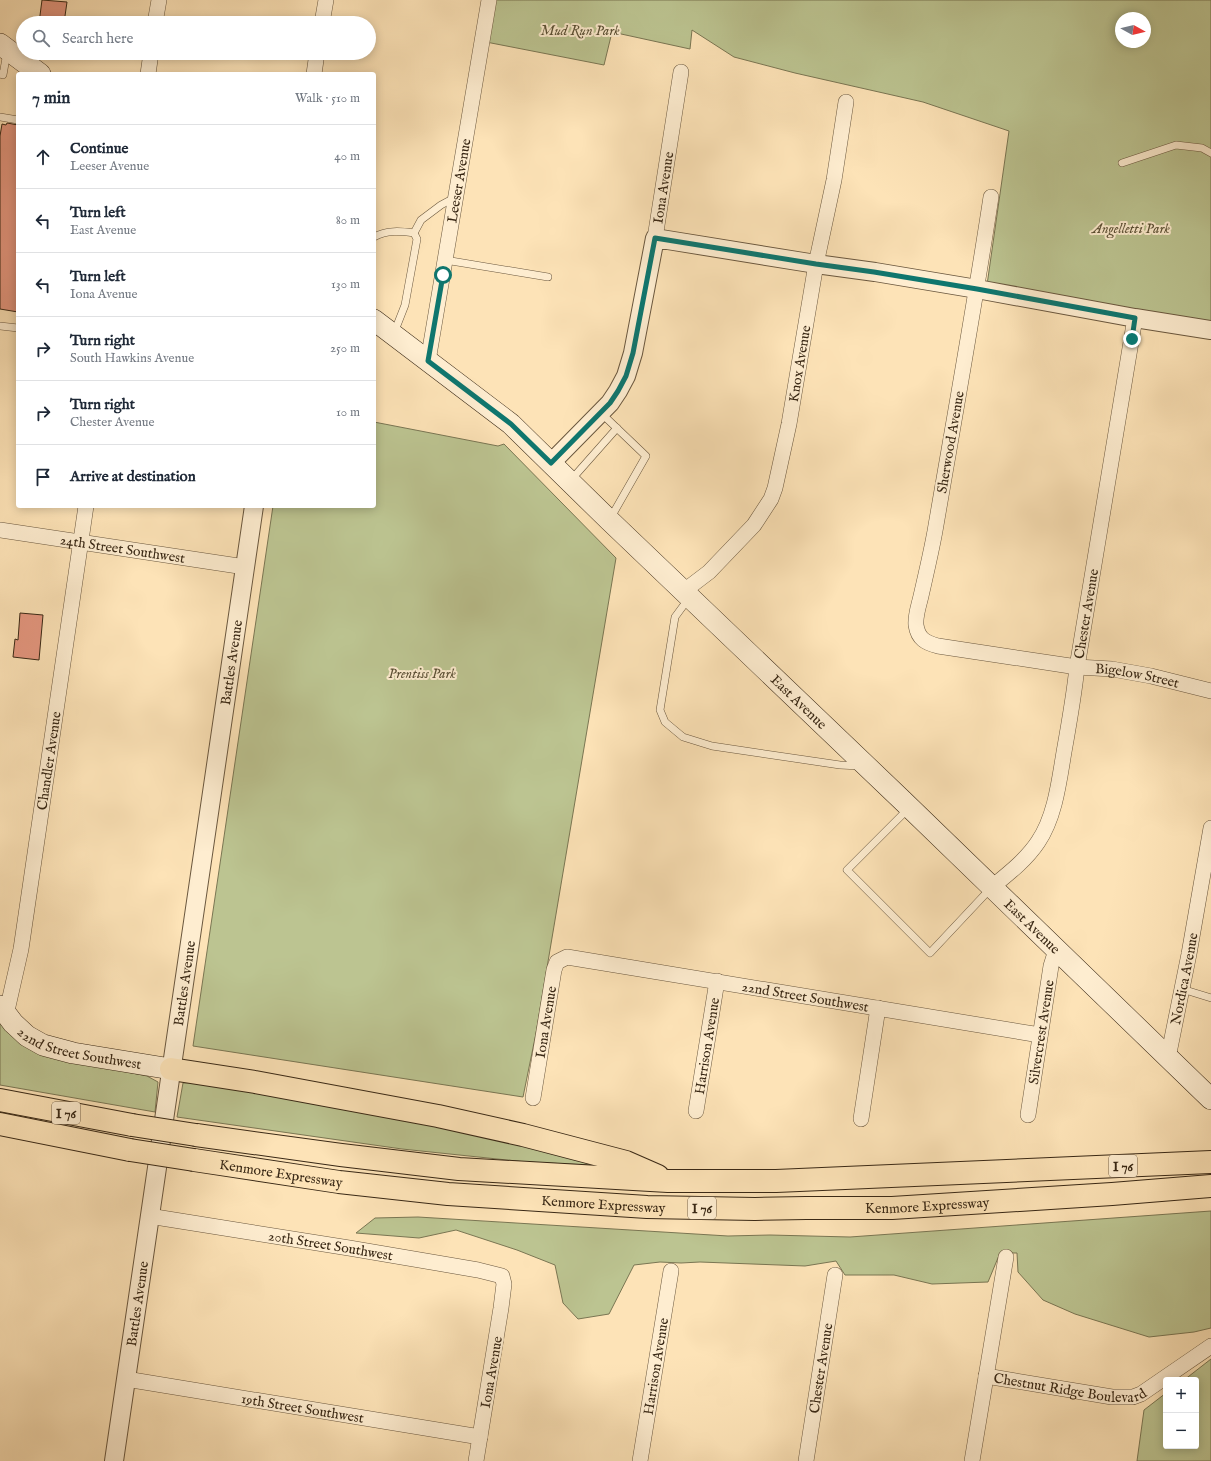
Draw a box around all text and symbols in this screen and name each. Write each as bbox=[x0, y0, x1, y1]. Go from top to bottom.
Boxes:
north arrow bbox=[1115, 12, 1151, 48]
search box bbox=[16, 16, 376, 60]
park label: Mud Run Park bbox=[540, 22, 620, 40]
icon: search bbox=[30, 27, 52, 49]
text: Search here bbox=[62, 29, 133, 48]
text: 7 min bbox=[32, 88, 70, 109]
text: Walk · 510 m bbox=[295, 90, 360, 107]
street label: Leeser Avenue bbox=[443, 137, 476, 224]
text: Continue bbox=[70, 139, 128, 158]
icon: ahead bbox=[32, 146, 54, 168]
text: 40 m bbox=[334, 148, 360, 165]
street label: Iona Avenue bbox=[649, 150, 678, 225]
text: Leeser Avenue bbox=[70, 158, 149, 175]
text: Turn left bbox=[70, 203, 126, 222]
icon: left bbox=[32, 210, 54, 232]
text: 80 m bbox=[336, 212, 360, 229]
park label: Angelletti Park bbox=[1090, 220, 1170, 239]
text: East Avenue bbox=[70, 222, 136, 239]
route start bbox=[434, 266, 452, 284]
text: Turn left bbox=[70, 267, 126, 286]
icon: left bbox=[32, 274, 54, 296]
text: 130 m bbox=[331, 276, 360, 293]
text: Iona Avenue bbox=[70, 286, 138, 303]
street label: Knox Avenue bbox=[785, 323, 816, 404]
route end bbox=[1123, 330, 1141, 348]
text: Turn right bbox=[70, 331, 135, 350]
icon: right bbox=[32, 338, 54, 360]
text: 250 m bbox=[330, 340, 360, 357]
text: South Hawkins Avenue bbox=[70, 350, 194, 367]
street label: Sherwood Avenue bbox=[933, 389, 969, 495]
text: Turn right bbox=[70, 395, 135, 414]
icon: right bbox=[32, 402, 54, 424]
text: 10 m bbox=[336, 404, 360, 421]
text: Chester Avenue bbox=[70, 414, 154, 431]
icon: arrive bbox=[32, 466, 54, 488]
text: Arrive at destination bbox=[70, 467, 196, 486]
street label: 24th Street Southwest bbox=[59, 531, 186, 568]
street label: Chester Avenue bbox=[1070, 567, 1103, 660]
street label: Battles Avenue bbox=[217, 618, 247, 707]
street label: Bigelow Street bbox=[1095, 660, 1181, 693]
park label: Prentiss Park bbox=[388, 665, 456, 683]
street label: East Avenue bbox=[766, 671, 831, 734]
street label: Chandler Avenue bbox=[33, 710, 66, 811]
street label: East Avenue bbox=[1000, 896, 1064, 959]
street label: Nordica Avenue bbox=[1167, 931, 1203, 1026]
street label: Battles Avenue bbox=[170, 939, 200, 1027]
street label: 22nd Street Southwest bbox=[740, 978, 870, 1017]
street label: Silvercrest Avenue bbox=[1025, 978, 1059, 1086]
street label: Iona Avenue bbox=[532, 984, 561, 1060]
street label: Harrison Avenue bbox=[691, 996, 724, 1096]
street label: 22nd Street Southwest bbox=[13, 1024, 143, 1074]
road number: I 76 bbox=[52, 1102, 80, 1124]
road number: I 76 bbox=[1109, 1155, 1137, 1177]
street label: Kenmore Expressway bbox=[218, 1156, 344, 1192]
street label: Kenmore Expressway bbox=[541, 1192, 666, 1217]
street label: Kenmore Expressway bbox=[865, 1194, 990, 1218]
road number: I 76 bbox=[688, 1197, 716, 1219]
street label: 20th Street Southwest bbox=[267, 1227, 394, 1265]
street label: Battles Avenue bbox=[123, 1259, 153, 1348]
street label: Harrison Avenue bbox=[640, 1316, 673, 1416]
street label: Chester Avenue bbox=[806, 1321, 837, 1415]
street label: Iona Avenue bbox=[477, 1334, 507, 1410]
street label: Chestnut Ridge Boulevard bbox=[992, 1369, 1151, 1407]
map controls bbox=[1163, 1377, 1199, 1449]
button: + bbox=[1163, 1377, 1199, 1413]
street label: 19th Street Southwest bbox=[240, 1390, 365, 1428]
button: − bbox=[1163, 1413, 1199, 1449]

